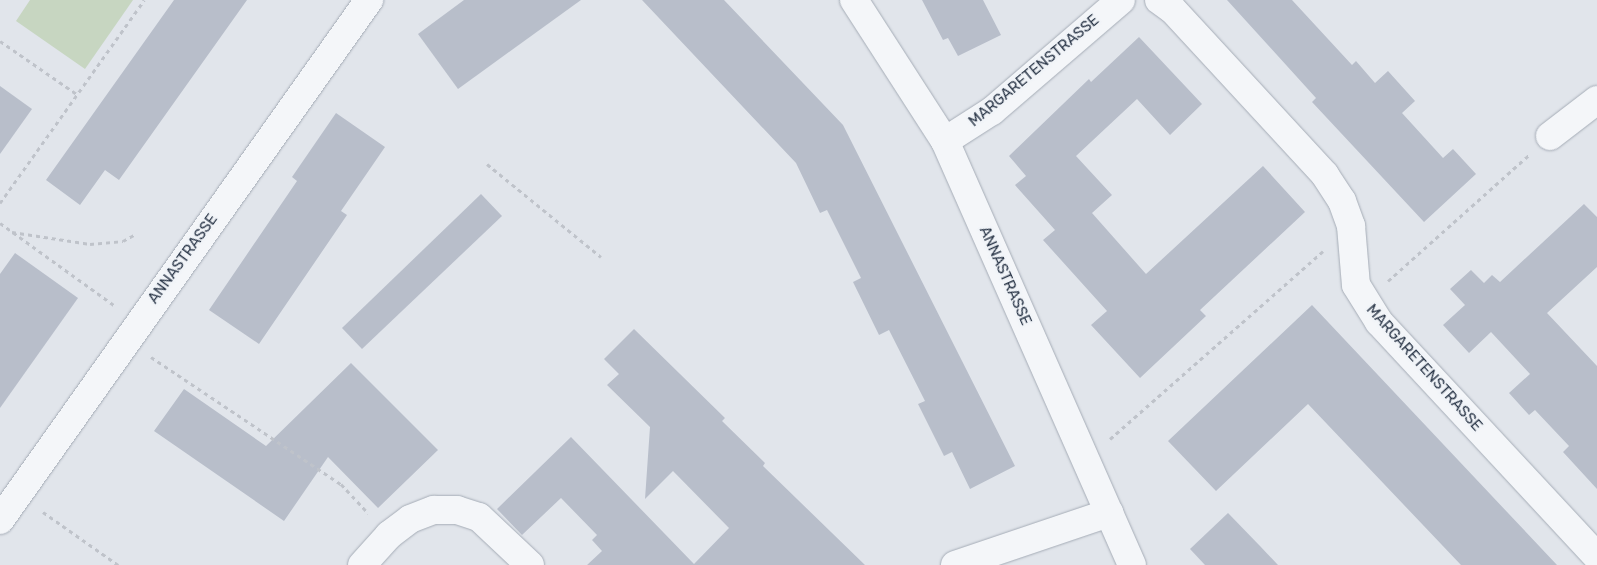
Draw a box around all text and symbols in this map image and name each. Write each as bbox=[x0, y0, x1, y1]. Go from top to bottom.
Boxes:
street label: MARGARETENSTRASSE bbox=[965, 11, 1103, 131]
street label: ANNASTRASSE bbox=[145, 211, 221, 307]
street label: ANNASTRASSE bbox=[975, 224, 1035, 328]
street label: MARGARETENSTRASSE bbox=[1362, 301, 1486, 435]

